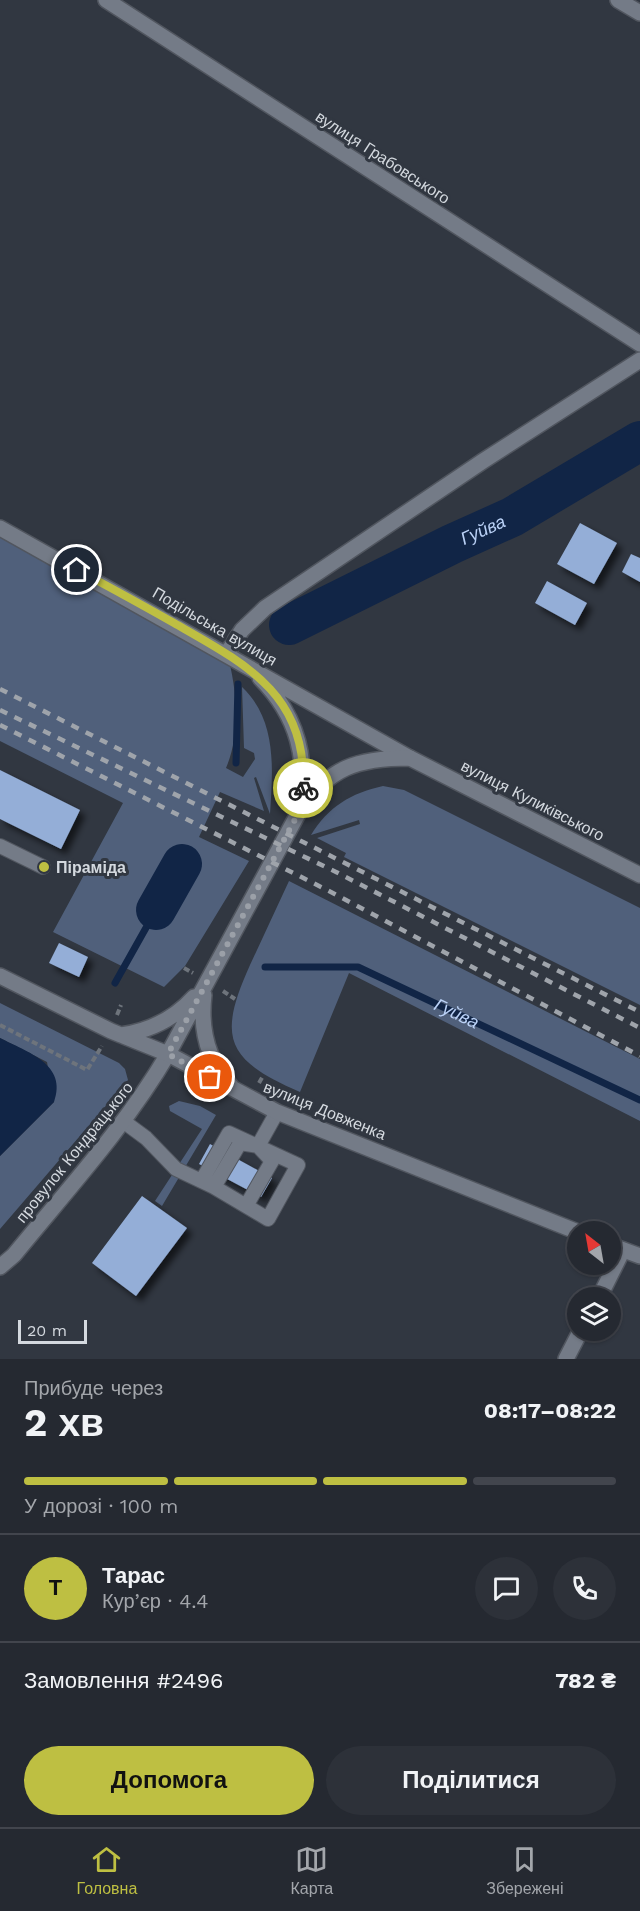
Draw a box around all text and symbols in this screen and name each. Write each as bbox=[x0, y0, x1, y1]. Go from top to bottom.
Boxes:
street label: вулиця Грабовського bbox=[312, 107, 453, 208]
water label: Гуйва bbox=[457, 510, 509, 549]
pin bbox=[51, 544, 102, 595]
icon: home bbox=[60, 553, 93, 586]
street label: Подільська вулиця bbox=[149, 583, 280, 670]
street label: вулиця Куликівського bbox=[458, 756, 608, 845]
courier bbox=[273, 758, 333, 818]
icon: bike bbox=[287, 772, 320, 805]
place label: Піраміда bbox=[56, 858, 126, 877]
marker: Піраміда bbox=[37, 860, 51, 874]
water label: Гуйва bbox=[431, 994, 483, 1033]
pin bbox=[184, 1051, 235, 1102]
icon: bag bbox=[193, 1060, 226, 1093]
street label: вулиця Довженка bbox=[261, 1077, 389, 1144]
street label: провулок Кондрацького bbox=[12, 1078, 137, 1226]
north arrow bbox=[567, 1221, 621, 1275]
map controls bbox=[567, 1221, 621, 1341]
button: layers bbox=[567, 1287, 621, 1341]
scale bar bbox=[18, 1317, 87, 1344]
text: 20 m bbox=[27, 1321, 67, 1340]
text: Прибуде через bbox=[24, 1376, 163, 1400]
text: 08:17–08:22 bbox=[484, 1398, 616, 1423]
text: 2 хв bbox=[24, 1400, 104, 1445]
text: У дорозі · 100 m bbox=[24, 1494, 178, 1518]
button: chat bbox=[475, 1557, 538, 1620]
button: phone bbox=[553, 1557, 616, 1620]
text: Тарас bbox=[102, 1563, 165, 1588]
text: Т bbox=[49, 1575, 62, 1600]
text: Кур’єр · 4.4 bbox=[102, 1589, 208, 1613]
text: Замовлення #2496 bbox=[24, 1668, 223, 1693]
text: 782 ₴ bbox=[555, 1668, 616, 1693]
button: Допомога bbox=[24, 1746, 314, 1815]
button: Поділитися bbox=[326, 1746, 616, 1815]
tab: Головна bbox=[77, 1843, 137, 1898]
tab: Карта bbox=[290, 1843, 333, 1898]
tab: Збережені bbox=[486, 1843, 563, 1898]

